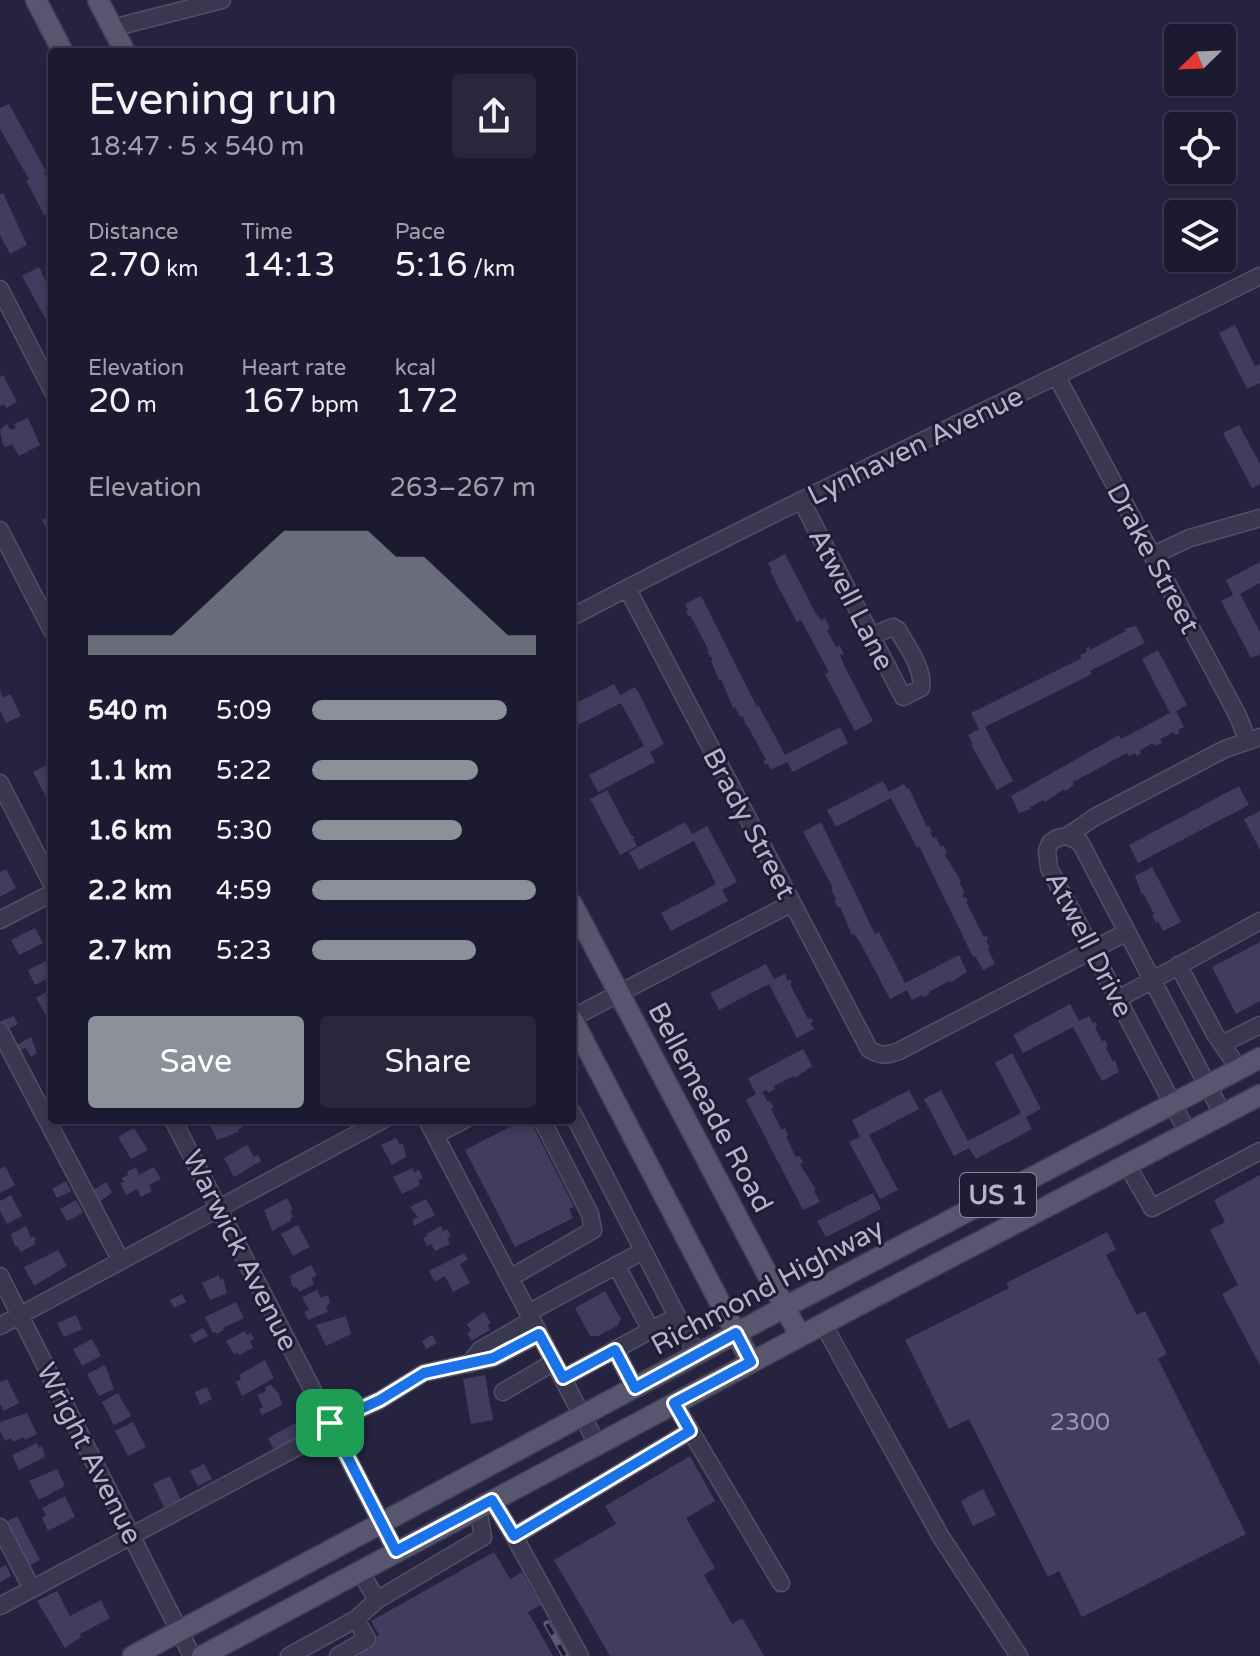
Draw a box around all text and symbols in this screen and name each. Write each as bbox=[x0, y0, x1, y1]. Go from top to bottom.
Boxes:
north arrow bbox=[1164, 24, 1236, 96]
map controls bbox=[1164, 24, 1236, 272]
text: Evening run bbox=[88, 74, 337, 127]
button: share bbox=[452, 74, 536, 158]
button: locate bbox=[1164, 112, 1236, 184]
text: 18:47 · 5 × 540 m bbox=[88, 131, 304, 162]
button: layers bbox=[1164, 200, 1236, 272]
text: Distance bbox=[88, 219, 179, 245]
text: Time bbox=[241, 219, 293, 245]
text: Pace bbox=[395, 219, 445, 245]
text: 2.70 bbox=[88, 245, 161, 286]
text: 14:13 bbox=[241, 245, 336, 286]
text: 5:16 bbox=[395, 245, 468, 286]
text: km bbox=[161, 256, 198, 282]
text: /km bbox=[468, 256, 515, 282]
text: Elevation bbox=[88, 355, 184, 381]
text: Heart rate bbox=[241, 355, 346, 381]
text: kcal bbox=[395, 355, 436, 381]
street label: Lynhaven Avenue bbox=[802, 379, 1029, 513]
text: 20 bbox=[88, 381, 131, 422]
text: 167 bbox=[241, 381, 305, 422]
text: 172 bbox=[395, 381, 459, 422]
text: m bbox=[131, 392, 157, 418]
text: bpm bbox=[305, 392, 359, 418]
text: Elevation bbox=[88, 472, 202, 503]
text: 263–267 m bbox=[390, 472, 536, 503]
street label: Drake Street bbox=[1099, 477, 1207, 640]
street label: Atwell Lane bbox=[801, 523, 901, 676]
text: 540 m bbox=[88, 695, 168, 726]
text: 5:09 bbox=[216, 695, 272, 726]
street label: Brady Street bbox=[695, 742, 803, 905]
text: 1.1 km bbox=[88, 755, 172, 786]
text: 5:22 bbox=[216, 755, 272, 786]
text: 1.6 km bbox=[88, 815, 172, 846]
text: 5:30 bbox=[216, 815, 272, 846]
street label: Atwell Drive bbox=[1038, 866, 1140, 1023]
text: 2.2 km bbox=[88, 875, 172, 906]
text: 4:59 bbox=[216, 875, 272, 906]
text: 2.7 km bbox=[88, 935, 172, 966]
text: 5:23 bbox=[216, 935, 272, 966]
street label: Bellemeade Road bbox=[640, 996, 780, 1218]
button: Save bbox=[88, 1016, 304, 1108]
button: Share bbox=[320, 1016, 536, 1108]
street label: Warwick Avenue bbox=[175, 1145, 305, 1356]
road number: US 1 bbox=[960, 1173, 1036, 1217]
street label: Richmond Highway bbox=[645, 1211, 890, 1363]
street label: Wright Avenue bbox=[29, 1357, 149, 1550]
pin bbox=[296, 1389, 364, 1457]
icon: arrive bbox=[308, 1401, 352, 1445]
house number: 2300 bbox=[1050, 1408, 1110, 1437]

